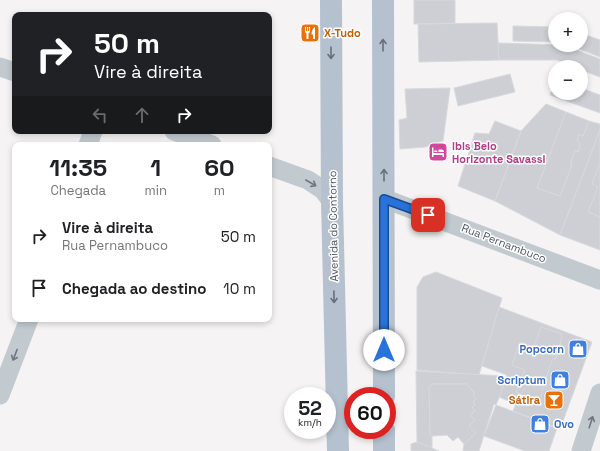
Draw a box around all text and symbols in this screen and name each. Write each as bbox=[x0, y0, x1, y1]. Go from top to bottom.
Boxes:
map controls bbox=[548, 12, 588, 100]
button: + bbox=[548, 12, 588, 52]
restaurant icon: X-Tudo bbox=[299, 22, 321, 44]
text: 50 m bbox=[94, 25, 160, 61]
place label: X-Tudo bbox=[324, 26, 361, 40]
icon: right bbox=[28, 28, 80, 80]
one-way arrow bbox=[379, 39, 387, 52]
one-way arrow bbox=[327, 46, 335, 59]
text: Vire à direita bbox=[94, 60, 202, 83]
button: − bbox=[548, 60, 588, 100]
icon: left bbox=[89, 104, 111, 126]
icon: ahead bbox=[131, 104, 153, 126]
icon: right bbox=[173, 104, 195, 126]
place label: ibis Belo Horizonte Savassi bbox=[452, 139, 546, 166]
hotel icon: ibis Belo Horizonte Savassi bbox=[427, 141, 449, 163]
text: 11:35 bbox=[49, 152, 107, 183]
text: 1 bbox=[150, 152, 161, 183]
text: 60 bbox=[204, 152, 235, 183]
one-way arrow bbox=[380, 169, 388, 182]
street label: Avenida do Contorno bbox=[325, 170, 341, 282]
one-way arrow bbox=[305, 179, 317, 187]
text: Chegada bbox=[51, 182, 106, 199]
text: min bbox=[145, 182, 167, 199]
text: m bbox=[214, 182, 225, 199]
pin bbox=[411, 198, 445, 232]
icon: arrive bbox=[417, 204, 439, 226]
text: Vire à direita bbox=[62, 218, 153, 237]
street label: Rua Pernambuco bbox=[460, 220, 549, 266]
icon: right bbox=[28, 225, 50, 247]
text: 50 m bbox=[221, 227, 256, 246]
text: Rua Pernambuco bbox=[62, 237, 168, 254]
icon: arrive bbox=[28, 277, 50, 299]
text: Chegada ao destino bbox=[62, 279, 206, 298]
text: 10 m bbox=[223, 279, 256, 298]
one-way arrow bbox=[330, 290, 338, 303]
position arrow bbox=[363, 329, 405, 371]
shop icon: Popcorn bbox=[567, 338, 589, 360]
place label: Popcorn bbox=[519, 342, 564, 356]
one-way arrow bbox=[11, 349, 19, 361]
shop icon: Scriptum bbox=[549, 369, 571, 391]
place label: Scriptum bbox=[498, 373, 546, 387]
speed limit sign: 60 bbox=[344, 387, 396, 439]
bar icon: Sátira bbox=[543, 389, 565, 411]
place label: Sátira bbox=[509, 393, 541, 407]
text: 52 bbox=[298, 395, 322, 421]
shop icon: Ovo bbox=[529, 413, 551, 435]
text: km/h bbox=[298, 416, 322, 429]
place label: Ovo bbox=[554, 417, 574, 431]
one-way arrow bbox=[587, 417, 595, 429]

